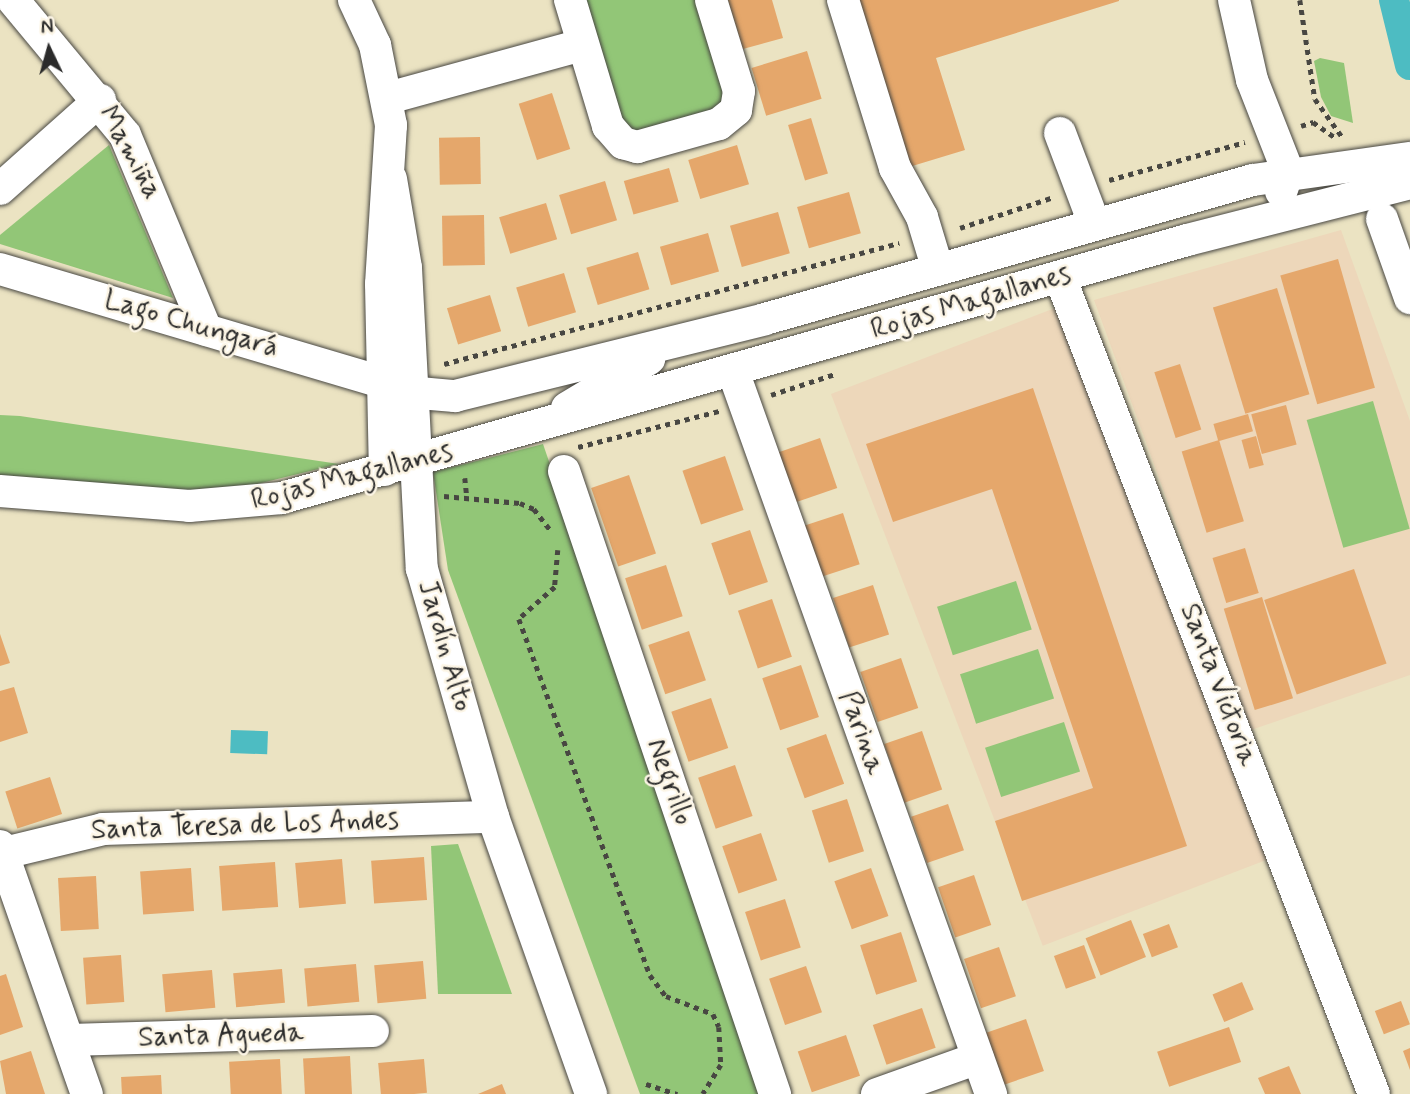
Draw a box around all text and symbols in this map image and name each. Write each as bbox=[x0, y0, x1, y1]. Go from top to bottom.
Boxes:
north arrow bbox=[14, 14, 84, 84]
text: N bbox=[40, 15, 55, 41]
street label: Mamiña bbox=[90, 101, 168, 205]
street label: Rojas Magallanes bbox=[867, 258, 1075, 348]
street label: Lago Chungará bbox=[98, 284, 284, 366]
street label: Rojas Magallanes bbox=[248, 436, 456, 518]
street label: Jardín Alto bbox=[410, 578, 478, 714]
street label: Santa Victoria bbox=[1172, 599, 1264, 771]
street label: Parina bbox=[830, 687, 892, 779]
street label: Negrillo bbox=[639, 734, 699, 830]
street label: Santa Teresa de Los Andes bbox=[86, 804, 404, 848]
street label: Santa Agueda bbox=[140, 1016, 302, 1056]

